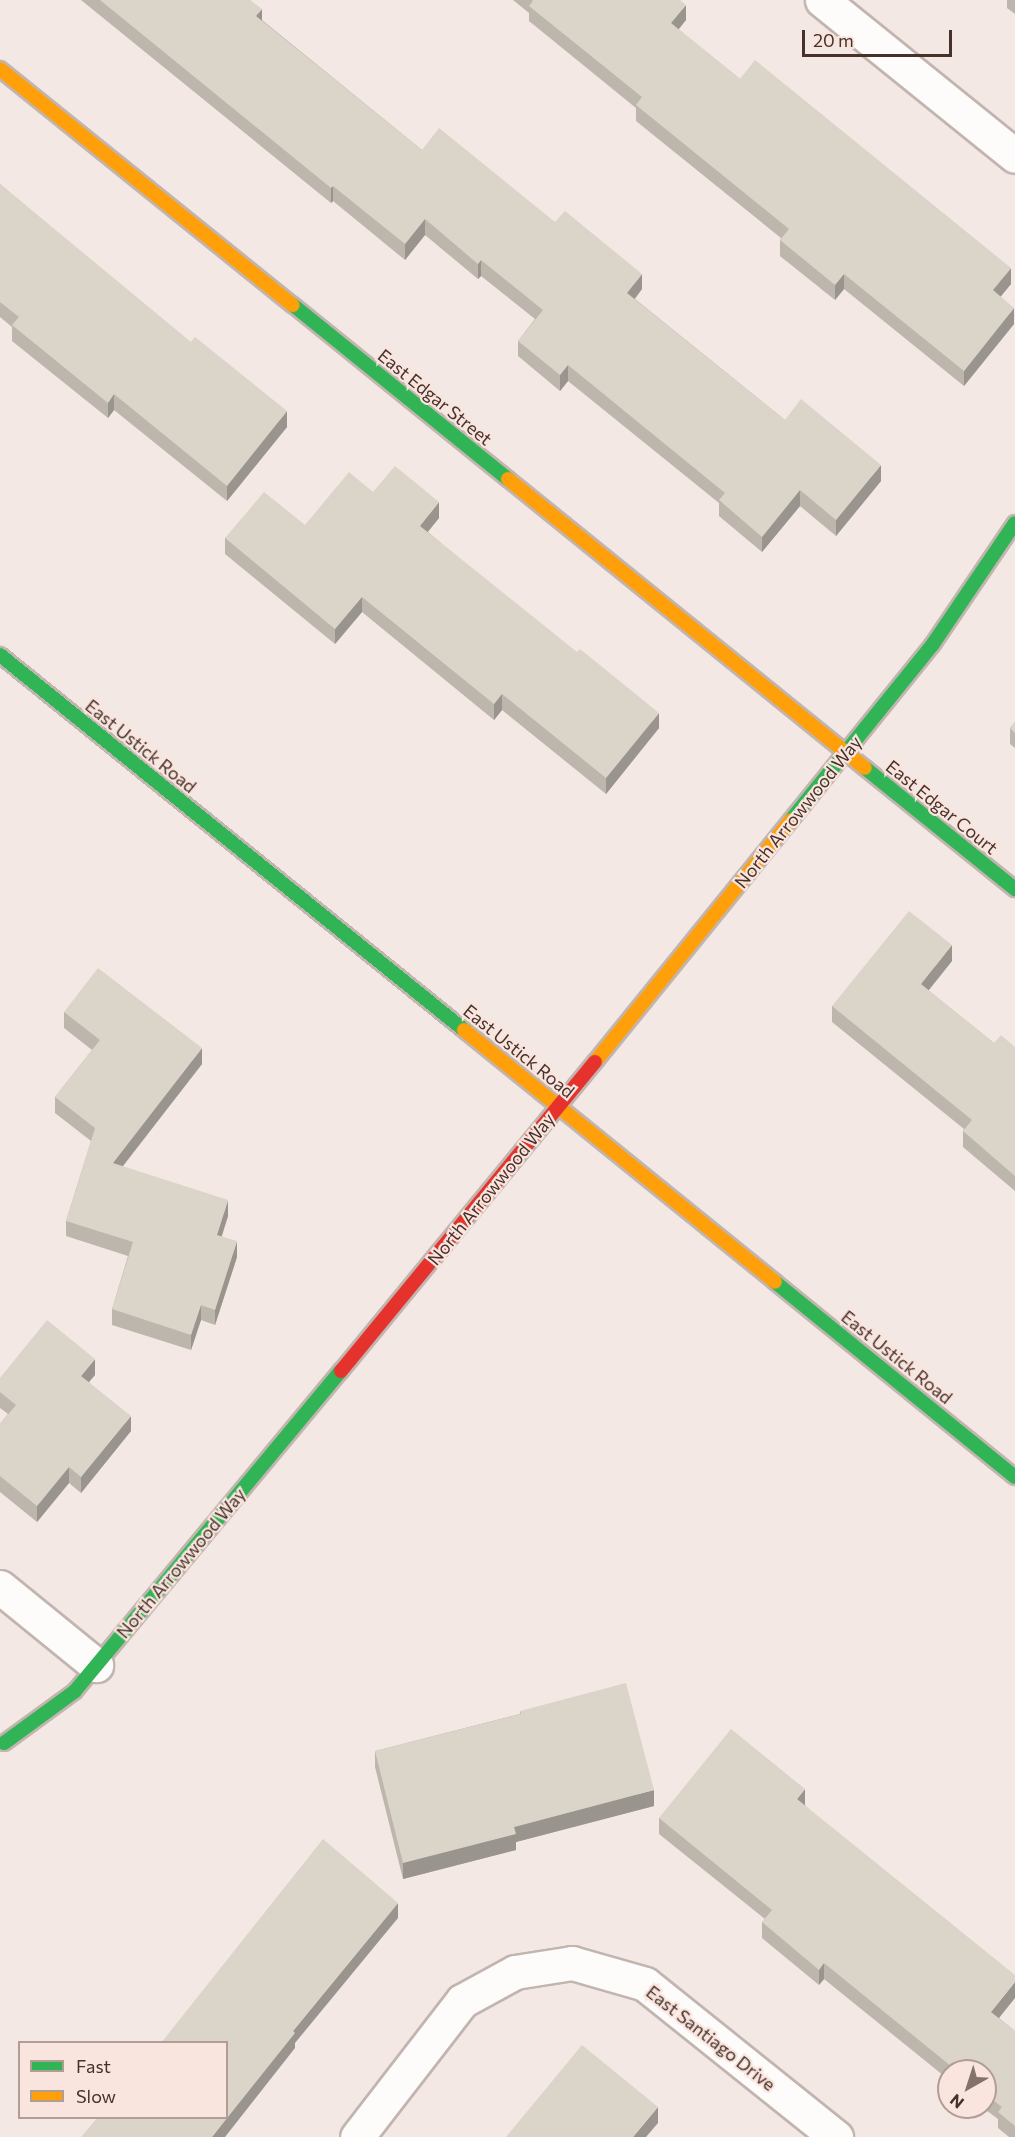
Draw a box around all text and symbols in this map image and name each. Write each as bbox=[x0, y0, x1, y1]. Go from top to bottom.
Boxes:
scale bar bbox=[805, 18, 955, 56]
text: 20 m bbox=[813, 29, 854, 51]
street label: East Edgar Street bbox=[374, 344, 496, 450]
street label: East Ustick Road bbox=[81, 695, 201, 797]
street label: North Arrowwood Way bbox=[730, 732, 866, 892]
street label: East Edgar Court bbox=[882, 755, 1002, 859]
street label: East Ustick Road bbox=[459, 1000, 579, 1102]
street label: North Arrowwood Way bbox=[423, 1109, 559, 1269]
street label: East Ustick Road bbox=[837, 1306, 957, 1408]
street label: North Arrowwood Way bbox=[112, 1484, 250, 1642]
street label: East Santiago Drive bbox=[642, 1981, 780, 2095]
legend bbox=[18, 2041, 228, 2119]
text: Fast bbox=[76, 2055, 111, 2077]
north arrow bbox=[937, 2059, 997, 2119]
text: Slow bbox=[76, 2085, 116, 2107]
text: N bbox=[946, 2091, 967, 2113]

